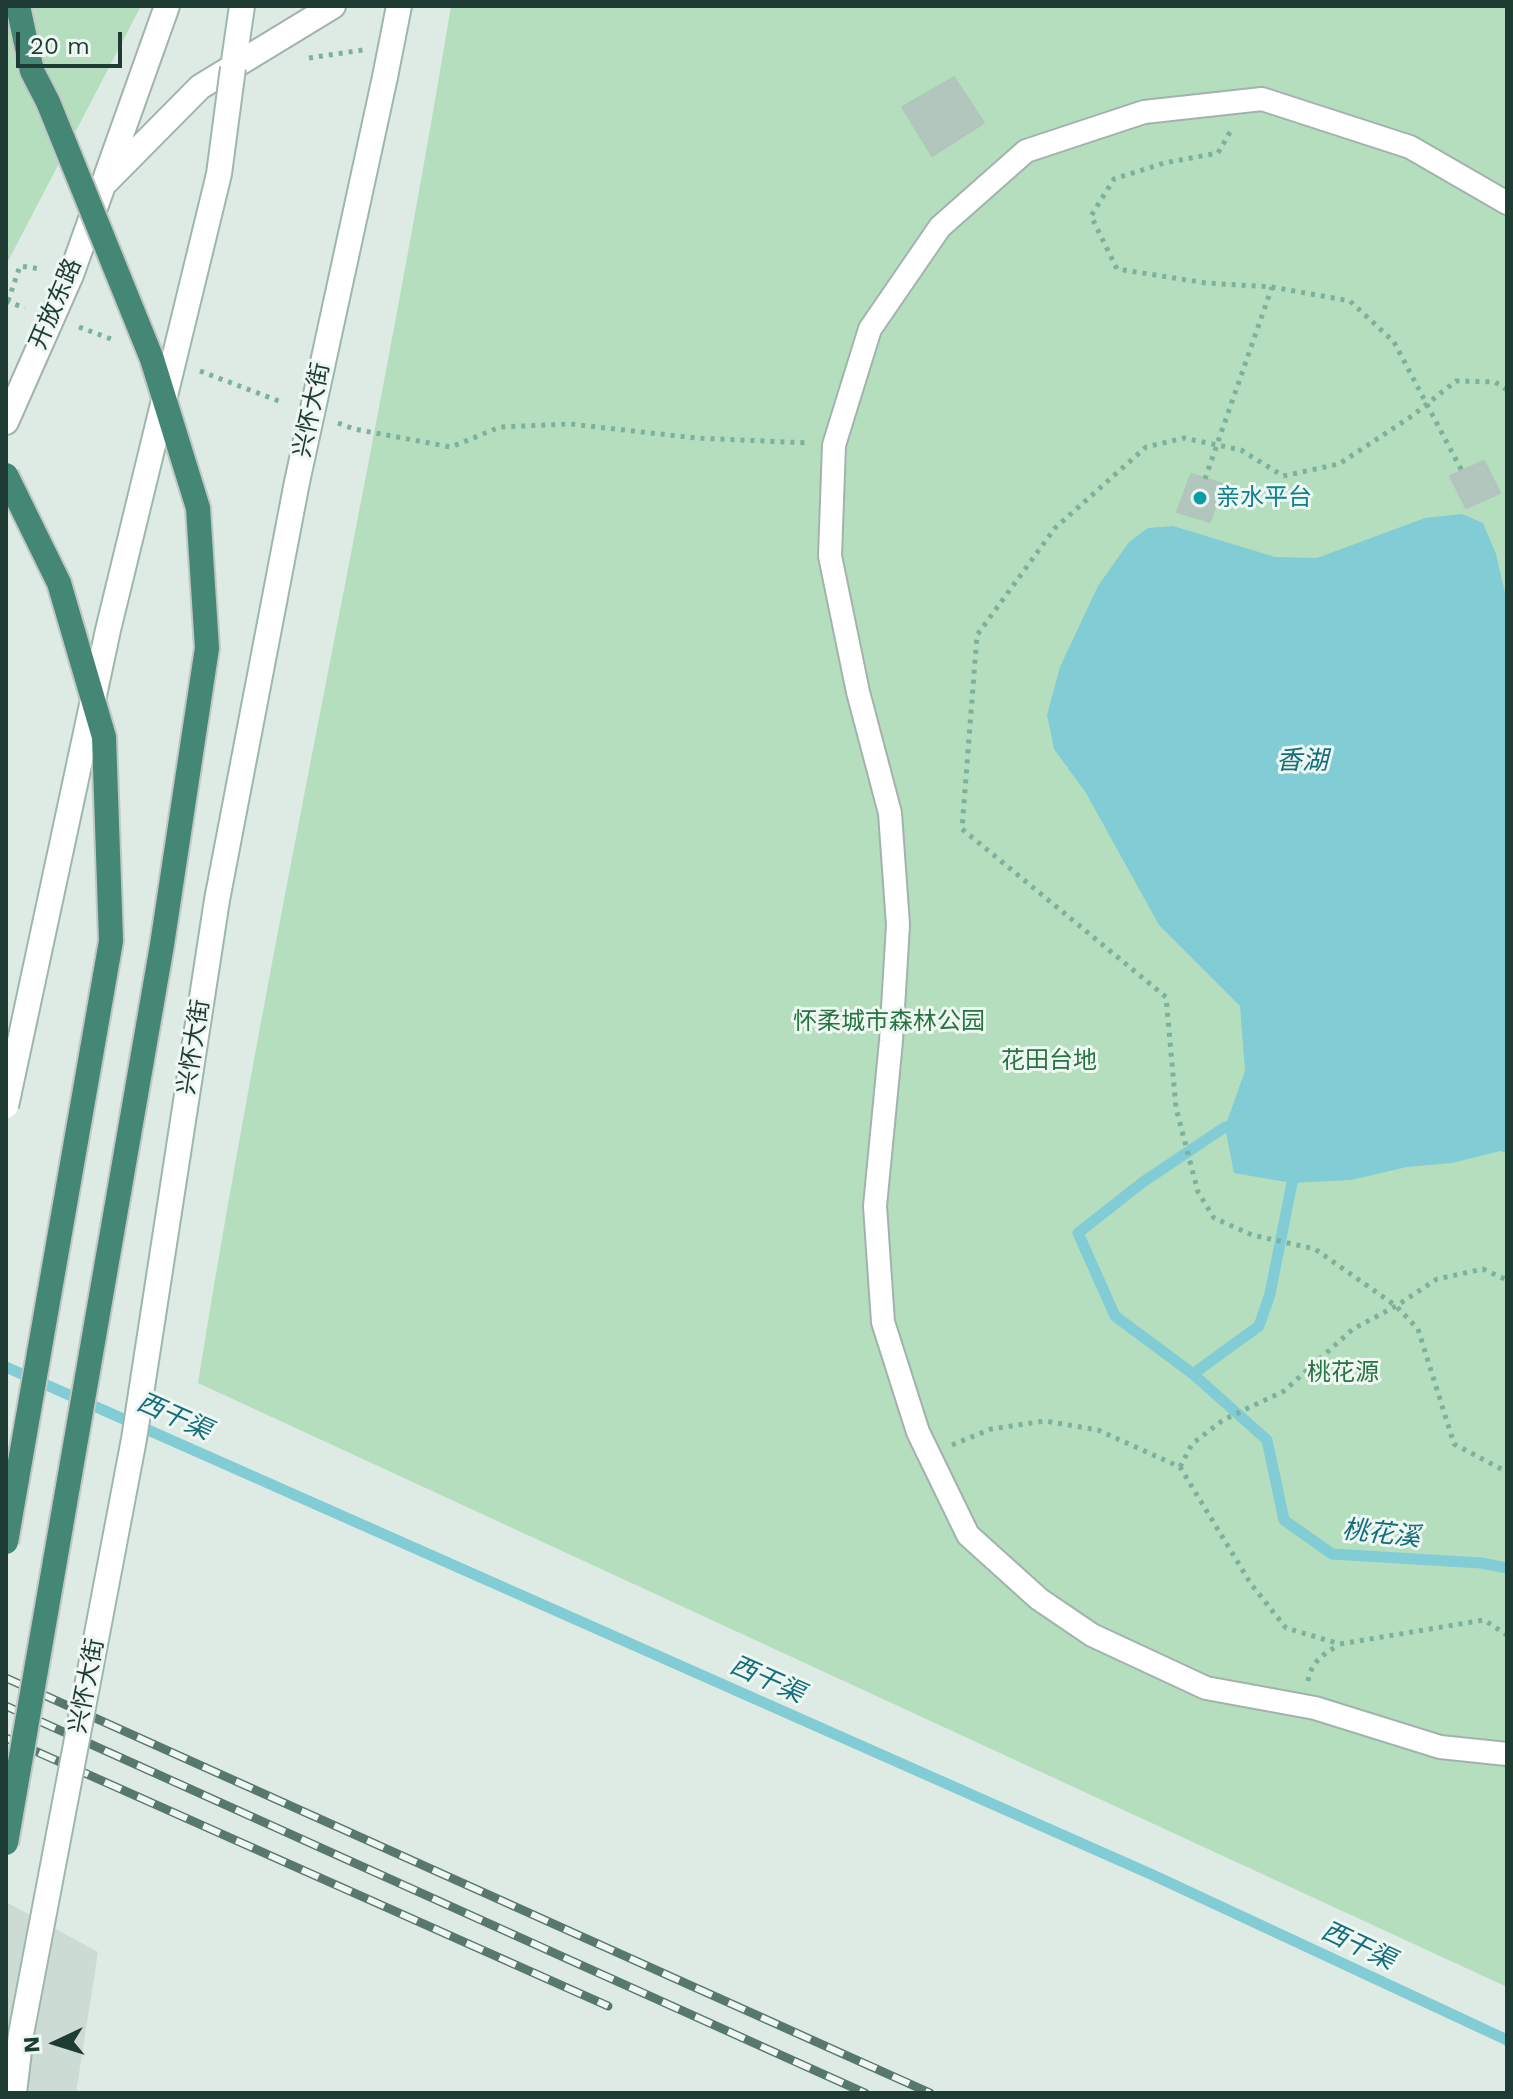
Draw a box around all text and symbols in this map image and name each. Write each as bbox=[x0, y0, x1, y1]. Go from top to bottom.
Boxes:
scale bar bbox=[20, 16, 126, 66]
text: 20 m bbox=[30, 32, 90, 60]
street label: 开放东路 bbox=[24, 254, 88, 354]
street label: 兴怀大街 bbox=[288, 360, 336, 460]
place label: 亲水平台 bbox=[1216, 484, 1312, 512]
marker: 亲水平台 bbox=[1191, 489, 1209, 507]
water label: 香湖 bbox=[1276, 745, 1328, 777]
street label: 兴怀大街 bbox=[172, 997, 216, 1097]
park label: 怀柔城市森林公园 bbox=[793, 1008, 985, 1036]
park label: 花田台地 bbox=[1001, 1047, 1097, 1075]
park label: 桃花源 bbox=[1307, 1359, 1379, 1387]
water label: 西干渠 bbox=[132, 1387, 216, 1447]
water label: 桃花溪 bbox=[1341, 1514, 1421, 1554]
street label: 兴怀大街 bbox=[64, 1636, 110, 1736]
water label: 西干渠 bbox=[725, 1650, 809, 1710]
water label: 西干渠 bbox=[1316, 1915, 1400, 1977]
north arrow bbox=[16, 2003, 96, 2083]
text: N bbox=[19, 2036, 45, 2054]

